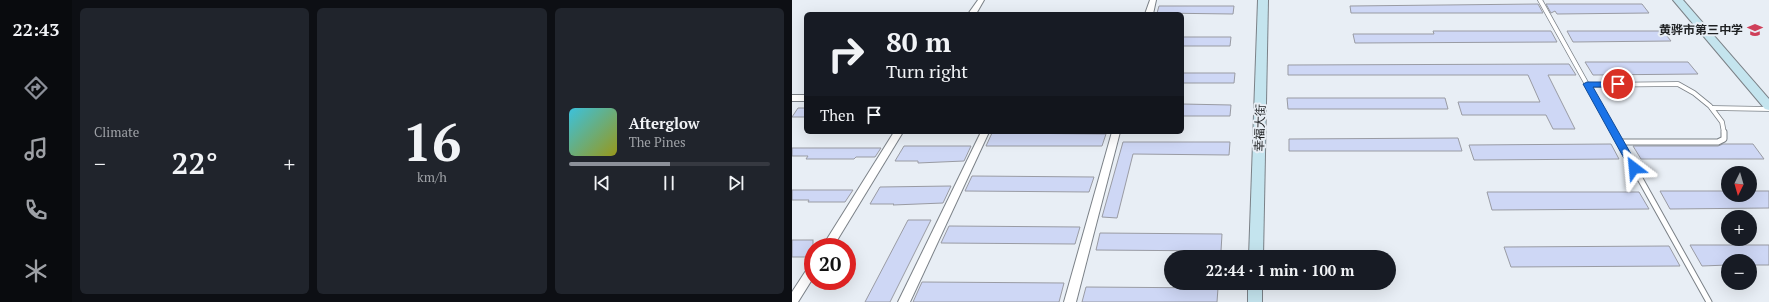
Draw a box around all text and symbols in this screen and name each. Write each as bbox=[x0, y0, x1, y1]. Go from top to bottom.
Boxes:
text: 22:43 bbox=[13, 17, 59, 41]
school or university icon: 黄骅市第三中学 bbox=[1746, 21, 1764, 39]
place label: 黄骅市第三中学 bbox=[1659, 22, 1743, 37]
text: 80 m bbox=[886, 23, 951, 60]
icon: right bbox=[820, 28, 872, 80]
text: Turn right bbox=[886, 59, 968, 83]
pin bbox=[1601, 67, 1635, 101]
icon: arrive bbox=[1607, 73, 1629, 95]
icon: directions bbox=[22, 74, 50, 102]
icon: arrive bbox=[863, 104, 885, 126]
street label: 幸福大街 bbox=[1251, 104, 1268, 152]
text: Then bbox=[820, 105, 855, 125]
text: 16 bbox=[403, 107, 461, 176]
text: Afterglow bbox=[629, 113, 700, 133]
text: Climate bbox=[94, 123, 139, 141]
text: The Pines bbox=[629, 133, 686, 151]
icon: music bbox=[22, 135, 50, 163]
text: 22° bbox=[172, 143, 218, 183]
position arrow bbox=[1613, 147, 1655, 189]
text: − bbox=[94, 149, 106, 178]
text: + bbox=[284, 149, 295, 178]
north arrow bbox=[1721, 166, 1757, 202]
map controls bbox=[1721, 166, 1757, 290]
text: km/h bbox=[417, 168, 447, 186]
icon: previous bbox=[591, 172, 613, 194]
icon: pause bbox=[658, 172, 680, 194]
icon: next bbox=[725, 172, 747, 194]
icon: phone bbox=[22, 196, 50, 224]
button: + bbox=[1721, 210, 1757, 246]
speed limit sign: 20 bbox=[804, 238, 856, 290]
button: − bbox=[1721, 254, 1757, 290]
icon: climate bbox=[22, 257, 50, 285]
text: 22:44 · 1 min · 100 m bbox=[1206, 260, 1354, 280]

